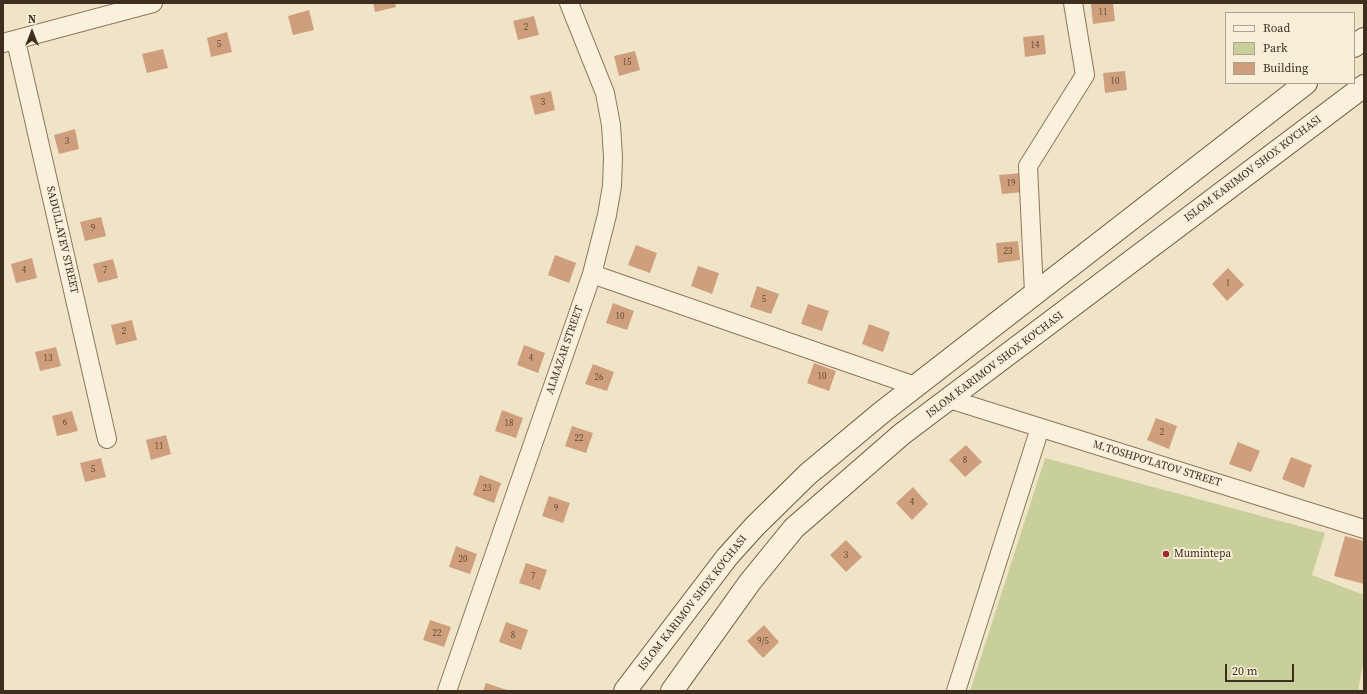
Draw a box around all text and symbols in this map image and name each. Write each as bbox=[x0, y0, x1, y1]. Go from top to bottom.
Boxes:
house number: 11 bbox=[1099, 8, 1107, 18]
north arrow bbox=[12, 12, 52, 52]
text: N bbox=[28, 12, 36, 27]
legend bbox=[1225, 12, 1355, 84]
text: Road bbox=[1263, 20, 1290, 36]
house number: 2 bbox=[524, 23, 528, 33]
house number: 5 bbox=[217, 40, 221, 50]
text: Park bbox=[1263, 40, 1288, 56]
house number: 14 bbox=[1031, 41, 1039, 51]
house number: 15 bbox=[623, 58, 631, 68]
text: Building bbox=[1263, 60, 1308, 76]
house number: 10 bbox=[1111, 77, 1119, 87]
house number: 3 bbox=[541, 98, 545, 108]
street label: ISLOM KARIMOV SHOX KO'CHASI bbox=[1182, 113, 1324, 225]
house number: 3 bbox=[65, 137, 69, 147]
house number: 19 bbox=[1007, 179, 1015, 189]
street label: SADULLAYEV STREET bbox=[43, 185, 81, 295]
house number: 9 bbox=[91, 224, 95, 234]
house number: 23 bbox=[1004, 247, 1012, 257]
house number: 4 bbox=[22, 266, 26, 276]
house number: 7 bbox=[103, 266, 107, 276]
house number: 1 bbox=[1226, 279, 1230, 289]
house number: 5 bbox=[762, 295, 766, 305]
street label: ALMAZAR STREET bbox=[544, 304, 586, 396]
street label: ISLOM KARIMOV SHOX KO'CHASI bbox=[924, 309, 1066, 421]
house number: 10 bbox=[616, 312, 624, 322]
house number: 2 bbox=[122, 327, 126, 337]
house number: 13 bbox=[44, 354, 52, 364]
house number: 4 bbox=[529, 354, 533, 364]
house number: 10 bbox=[818, 372, 826, 382]
house number: 26 bbox=[595, 373, 603, 383]
house number: 6 bbox=[63, 418, 67, 428]
house number: 18 bbox=[505, 419, 513, 429]
house number: 2 bbox=[1160, 428, 1164, 438]
house number: 22 bbox=[575, 434, 583, 444]
street label: М.TOSHPO'LATOV STREET bbox=[1091, 438, 1223, 490]
house number: 11 bbox=[155, 442, 163, 452]
house number: 8 bbox=[963, 456, 967, 466]
house number: 5 bbox=[91, 465, 95, 475]
house number: 23 bbox=[483, 484, 491, 494]
house number: 4 bbox=[910, 498, 914, 508]
house number: 9 bbox=[554, 504, 558, 514]
street label: ISLOM KARIMOV SHOX KO'CHASI bbox=[636, 533, 750, 673]
place label: Mumintepa bbox=[1174, 547, 1231, 561]
marker: Mumintepa bbox=[1161, 549, 1171, 559]
house number: 3 bbox=[844, 551, 848, 561]
house number: 20 bbox=[459, 555, 467, 565]
house number: 7 bbox=[531, 572, 535, 582]
house number: 22 bbox=[433, 629, 441, 639]
house number: 8 bbox=[511, 631, 515, 641]
house number: 9/5 bbox=[757, 637, 769, 647]
scale bar bbox=[1227, 656, 1296, 682]
text: 20 m bbox=[1232, 663, 1258, 679]

